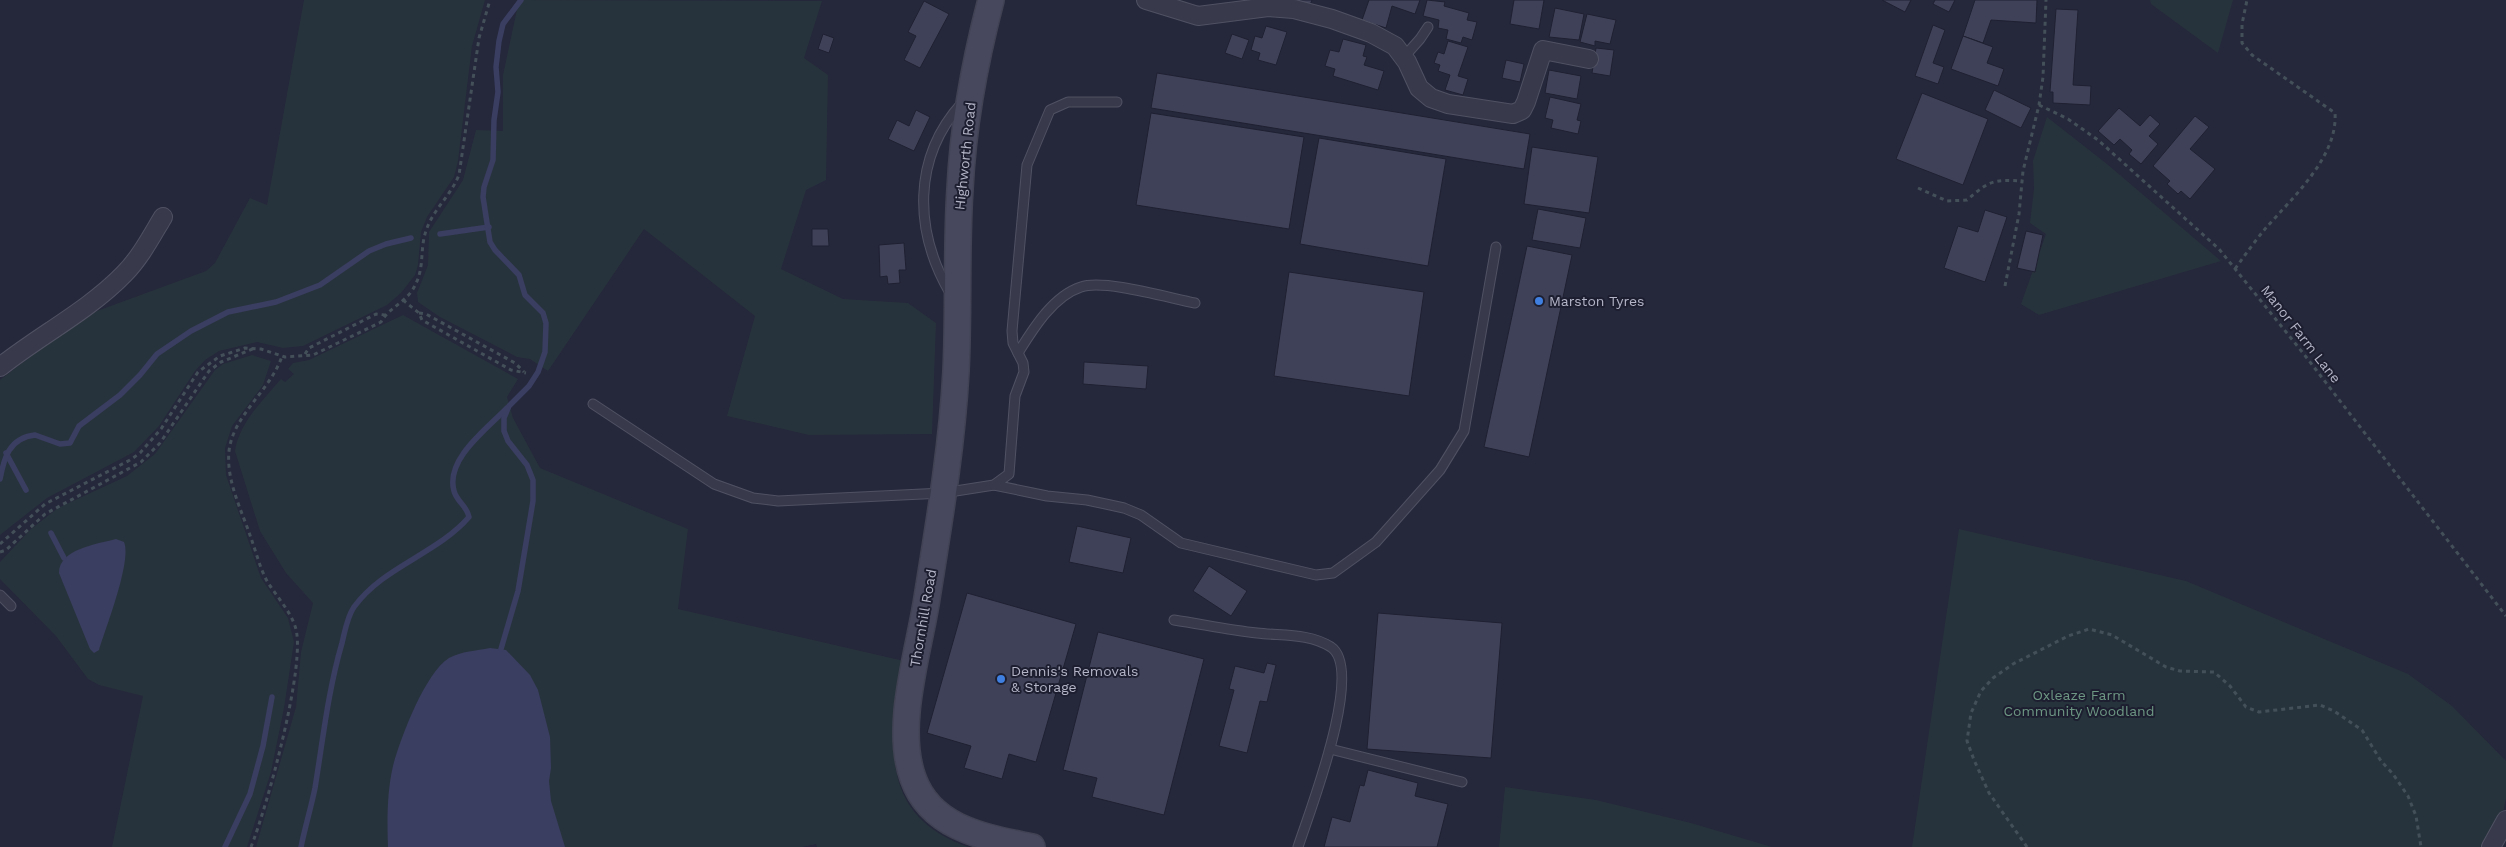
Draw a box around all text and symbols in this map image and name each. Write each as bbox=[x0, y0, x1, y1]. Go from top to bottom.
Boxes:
street label: Highworth Road bbox=[951, 101, 979, 211]
street label: Manor Farm Lane bbox=[2258, 282, 2344, 386]
place label: Marston Tyres bbox=[1549, 293, 1644, 309]
marker: Marston Tyres bbox=[1533, 295, 1545, 307]
street label: Thornhill Road bbox=[907, 568, 939, 668]
place label: Dennis's Removals & Storage bbox=[1011, 663, 1138, 695]
marker: Dennis's Removals & Storage bbox=[995, 673, 1007, 685]
park label: Oxleaze Farm Community Woodland bbox=[2003, 687, 2155, 719]

